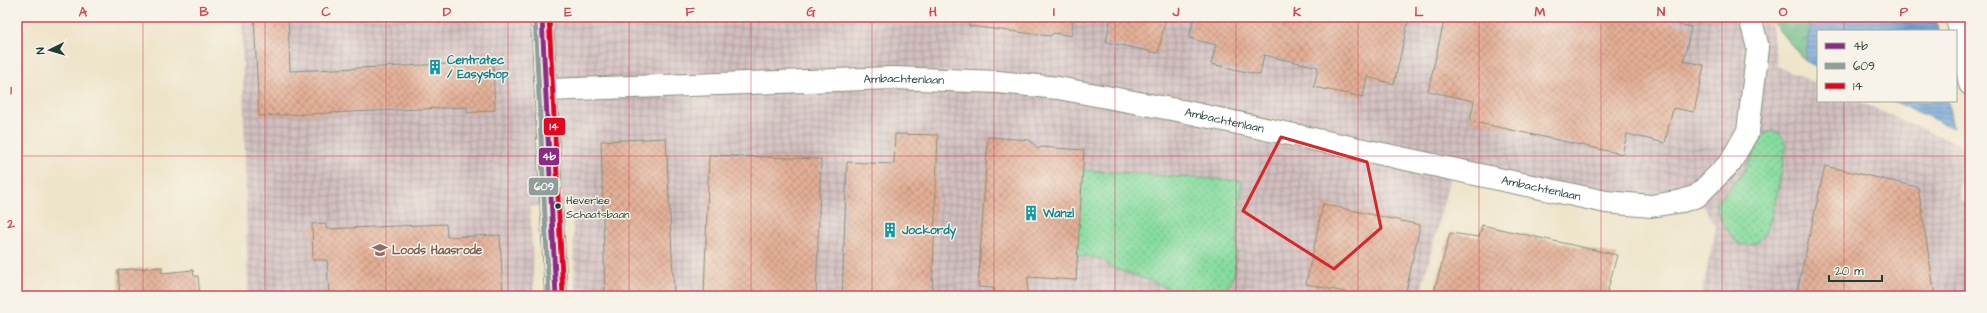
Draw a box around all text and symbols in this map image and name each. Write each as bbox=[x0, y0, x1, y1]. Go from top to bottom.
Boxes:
text: A bbox=[79, 3, 88, 21]
text: B bbox=[199, 3, 209, 21]
text: C bbox=[321, 3, 331, 21]
text: D bbox=[443, 3, 452, 21]
text: E bbox=[564, 3, 572, 21]
text: F bbox=[685, 3, 695, 21]
text: G bbox=[806, 3, 816, 21]
text: H bbox=[929, 3, 937, 21]
text: I bbox=[1053, 3, 1055, 21]
text: J bbox=[1172, 3, 1180, 21]
text: K bbox=[1293, 3, 1301, 21]
text: L bbox=[1414, 3, 1424, 21]
text: M bbox=[1535, 3, 1546, 21]
text: N bbox=[1657, 3, 1665, 21]
text: O bbox=[1779, 3, 1788, 21]
text: P bbox=[1900, 3, 1909, 21]
north arrow bbox=[30, 30, 70, 70]
legend bbox=[1817, 30, 1957, 102]
text: 4b bbox=[1853, 38, 1868, 55]
text: N bbox=[33, 47, 48, 55]
place label: Centratec / Easyshop bbox=[447, 52, 509, 84]
building icon: Centratec / Easyshop bbox=[426, 58, 444, 76]
text: 609 bbox=[1853, 58, 1875, 75]
street label: Ambachtenlaan bbox=[863, 69, 945, 88]
text: 14 bbox=[1853, 78, 1863, 95]
text: 1 bbox=[10, 81, 12, 99]
street label: Ambachtenlaan bbox=[1183, 103, 1266, 137]
line badge: 14 bbox=[543, 117, 566, 136]
text: 14 bbox=[550, 119, 559, 134]
line badge: 4b bbox=[538, 147, 560, 166]
text: 4b bbox=[542, 149, 557, 164]
street label: Ambachtenlaan bbox=[1500, 171, 1582, 205]
line badge: 609 bbox=[528, 177, 559, 196]
text: 609 bbox=[534, 179, 554, 194]
place label: Heverlee Schaatsbaan bbox=[566, 193, 630, 222]
marker: Heverlee Schaatsbaan bbox=[553, 201, 563, 211]
building icon: Wanzl bbox=[1022, 204, 1040, 222]
place label: Wanzl bbox=[1042, 205, 1074, 222]
text: 2 bbox=[6, 215, 15, 233]
building icon: Jockordy bbox=[881, 221, 899, 239]
place label: Jockordy bbox=[901, 222, 957, 240]
school or university icon: Loods Haasrode bbox=[371, 241, 389, 259]
place label: Loods Haasrode bbox=[392, 242, 483, 259]
scale bar bbox=[1829, 257, 1882, 283]
text: 20 m bbox=[1835, 263, 1864, 280]

